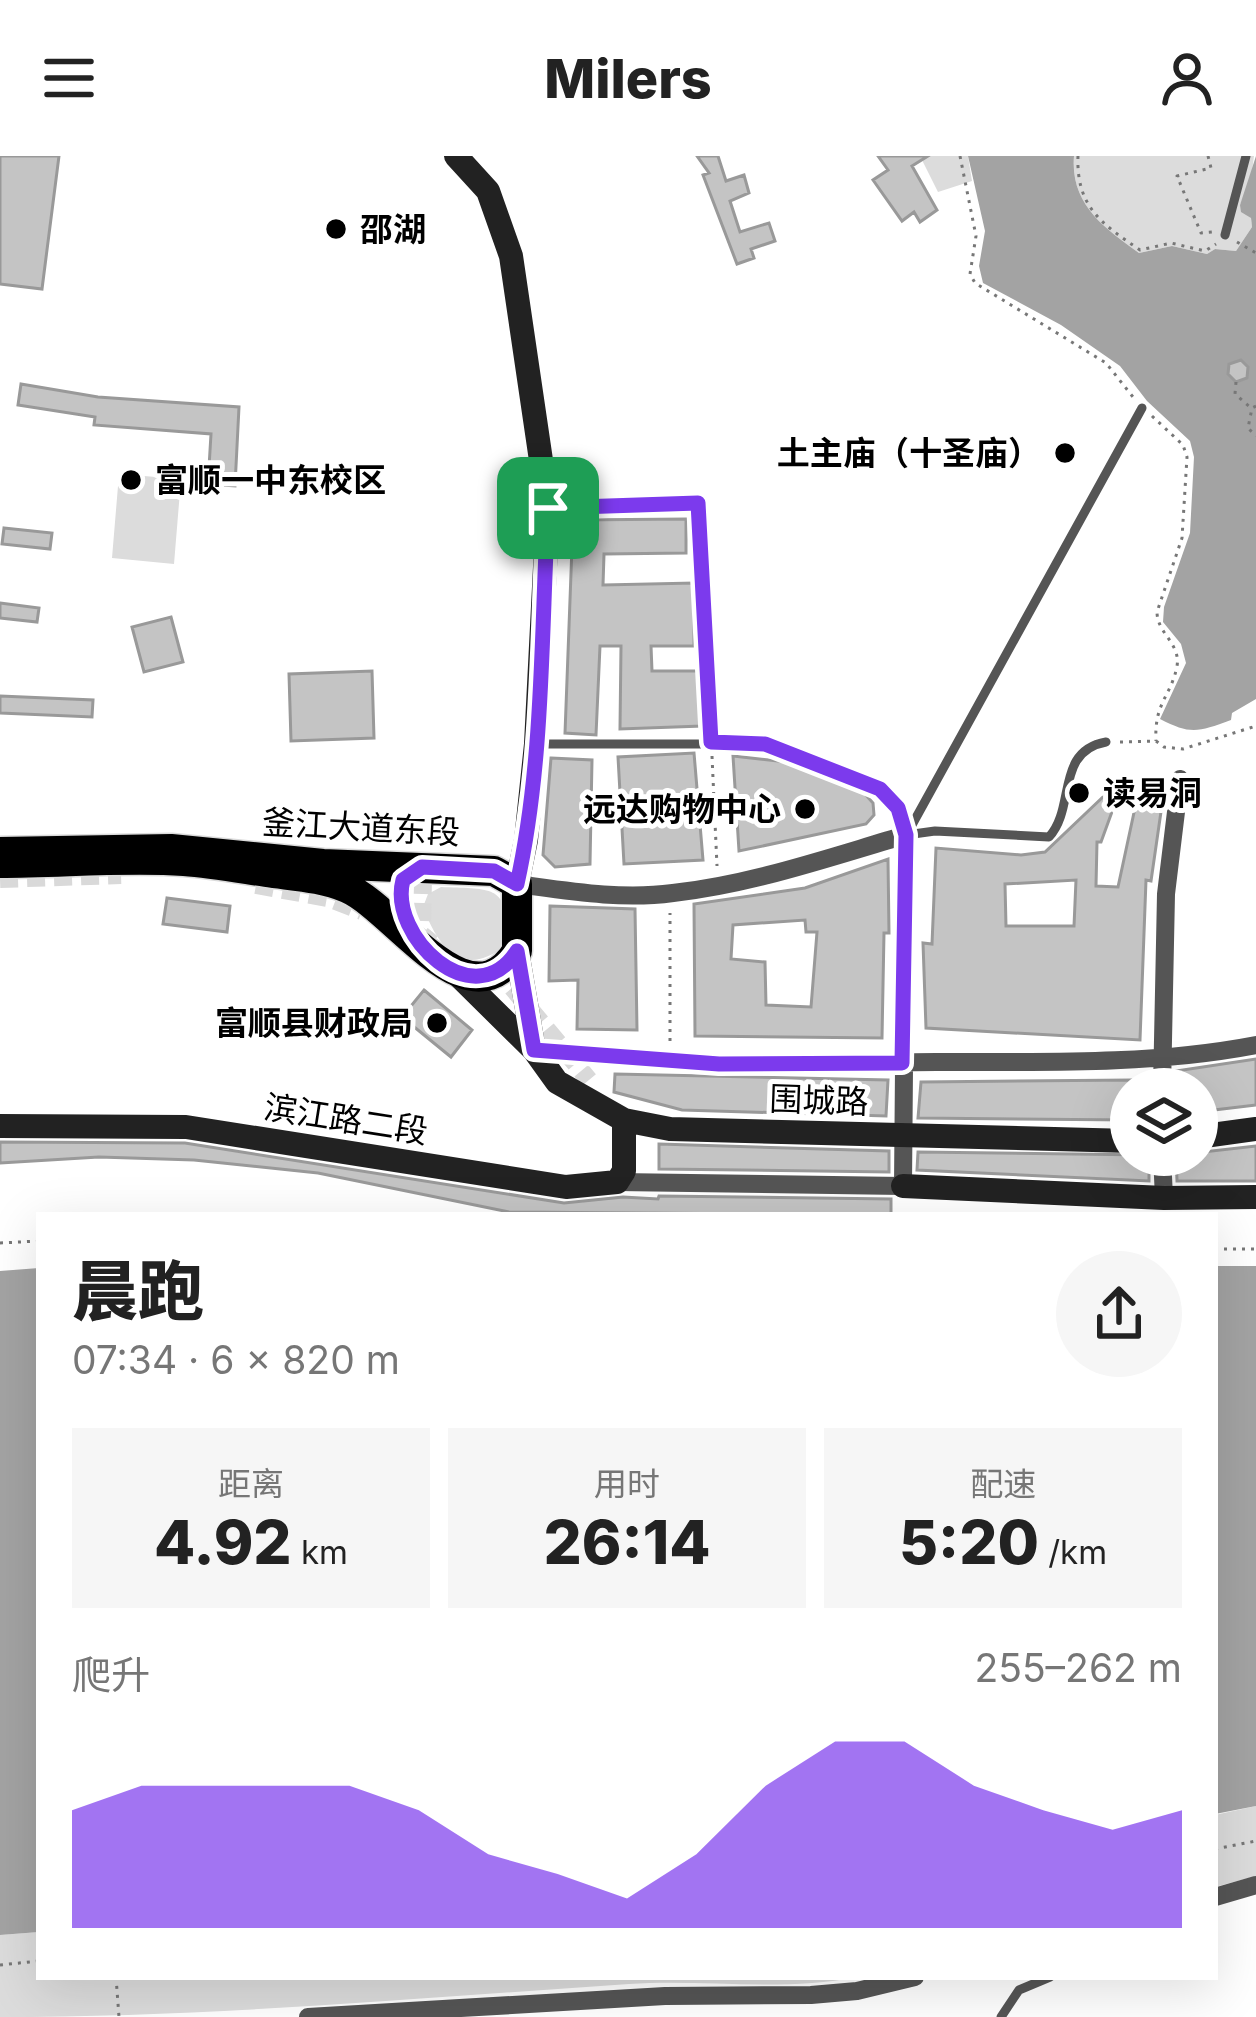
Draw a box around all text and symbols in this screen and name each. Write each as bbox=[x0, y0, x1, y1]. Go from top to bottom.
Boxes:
icon: menu bbox=[36, 45, 102, 111]
icon: person bbox=[1154, 45, 1220, 111]
text: Milers bbox=[544, 46, 712, 111]
place label: 邵湖 bbox=[360, 209, 426, 249]
marker: 邵湖 bbox=[323, 216, 349, 242]
place label: 土主庙（十圣庙） bbox=[777, 433, 1041, 473]
marker: 土主庙（十圣庙） bbox=[1052, 440, 1078, 466]
pin bbox=[497, 457, 599, 559]
place label: 富顺一中东校区 bbox=[155, 460, 386, 500]
marker: 富顺一中东校区 bbox=[118, 467, 144, 493]
icon: arrive bbox=[515, 475, 581, 541]
place label: 读易洞 bbox=[1103, 773, 1202, 813]
marker: 读易洞 bbox=[1066, 780, 1092, 806]
place label: 远达购物中心 bbox=[583, 789, 781, 829]
marker: 远达购物中心 bbox=[792, 796, 818, 822]
street label: 釜江大道东段 bbox=[261, 802, 461, 852]
place label: 富顺县财政局 bbox=[215, 1003, 413, 1043]
marker: 富顺县财政局 bbox=[424, 1010, 450, 1036]
map controls bbox=[1110, 1068, 1218, 1176]
button: layers bbox=[1110, 1068, 1218, 1176]
street label: 围城路 bbox=[769, 1078, 869, 1122]
street label: 滨江路二段 bbox=[261, 1086, 431, 1152]
text: 晨跑 bbox=[72, 1251, 204, 1331]
button: share bbox=[1056, 1251, 1182, 1377]
text: 07:34 · 6 × 820 m bbox=[72, 1336, 400, 1383]
text: 距离 bbox=[218, 1464, 284, 1504]
text: 用时 bbox=[594, 1464, 660, 1504]
text: 配速 bbox=[970, 1464, 1036, 1504]
text: 4.92 bbox=[154, 1506, 292, 1578]
text: 26:14 bbox=[544, 1506, 710, 1578]
text: 5:20 bbox=[899, 1506, 1039, 1578]
text: km bbox=[292, 1532, 348, 1572]
text: /km bbox=[1039, 1532, 1107, 1572]
text: 255–262 m bbox=[974, 1644, 1182, 1691]
text: 爬升 bbox=[72, 1651, 150, 1698]

